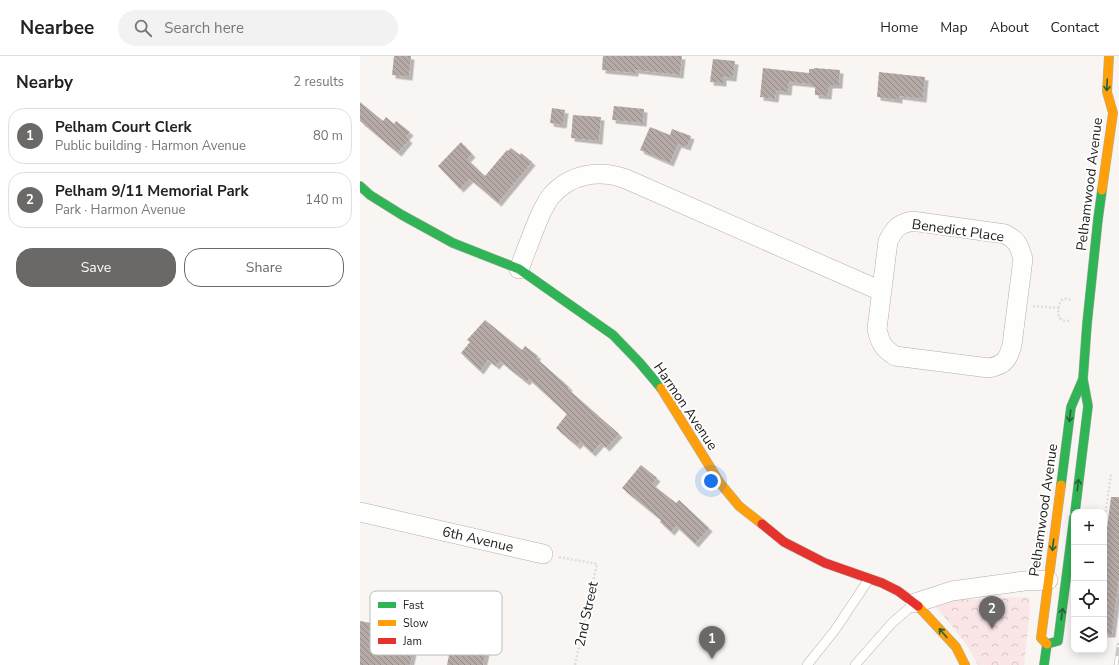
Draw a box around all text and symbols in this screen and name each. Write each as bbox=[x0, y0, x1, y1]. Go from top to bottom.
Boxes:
search box bbox=[118, 10, 398, 46]
text: Nearbee bbox=[20, 15, 94, 41]
icon: search bbox=[132, 17, 154, 39]
text: Search here bbox=[164, 18, 244, 38]
text: Home bbox=[880, 18, 918, 37]
text: Map bbox=[940, 18, 968, 37]
text: About bbox=[990, 18, 1029, 37]
text: Contact bbox=[1051, 18, 1099, 37]
text: Nearby bbox=[16, 71, 73, 94]
text: 2 results bbox=[293, 73, 344, 91]
one-way arrow bbox=[1104, 78, 1111, 91]
street label: Pelhamwood Avenue bbox=[1072, 116, 1107, 252]
text: Pelham Court Clerk bbox=[55, 117, 192, 137]
text: 1 bbox=[26, 127, 34, 145]
text: 80 m bbox=[313, 127, 343, 145]
text: Public building · Harmon Avenue bbox=[55, 137, 246, 155]
text: Pelham 9/11 Memorial Park bbox=[55, 181, 249, 201]
text: 2 bbox=[26, 191, 34, 209]
text: 140 m bbox=[305, 191, 343, 209]
text: Park · Harmon Avenue bbox=[55, 201, 185, 219]
street label: Benedict Place bbox=[911, 215, 1005, 246]
button: Save bbox=[16, 248, 176, 287]
button: Share bbox=[184, 248, 344, 287]
street label: Harmon Avenue bbox=[649, 359, 722, 454]
one-way arrow bbox=[1066, 409, 1073, 422]
street label: Pelhamwood Avenue bbox=[1025, 442, 1062, 578]
your location bbox=[701, 471, 721, 491]
one-way arrow bbox=[1074, 479, 1082, 492]
map controls bbox=[1071, 509, 1107, 653]
button: + bbox=[1071, 509, 1107, 545]
street label: 6th Avenue bbox=[440, 522, 515, 557]
one-way arrow bbox=[1049, 538, 1057, 551]
button: − bbox=[1071, 545, 1107, 581]
street label: 2nd Street bbox=[570, 580, 603, 649]
button: locate bbox=[1071, 581, 1107, 617]
legend bbox=[370, 591, 502, 655]
pin: 2 bbox=[979, 596, 1005, 629]
text: Fast bbox=[403, 598, 424, 613]
one-way arrow bbox=[1058, 608, 1066, 621]
text: Slow bbox=[403, 616, 428, 631]
button: layers bbox=[1071, 617, 1107, 653]
pin: 1 bbox=[699, 626, 725, 659]
one-way arrow bbox=[939, 628, 948, 638]
text: Jam bbox=[402, 634, 422, 649]

